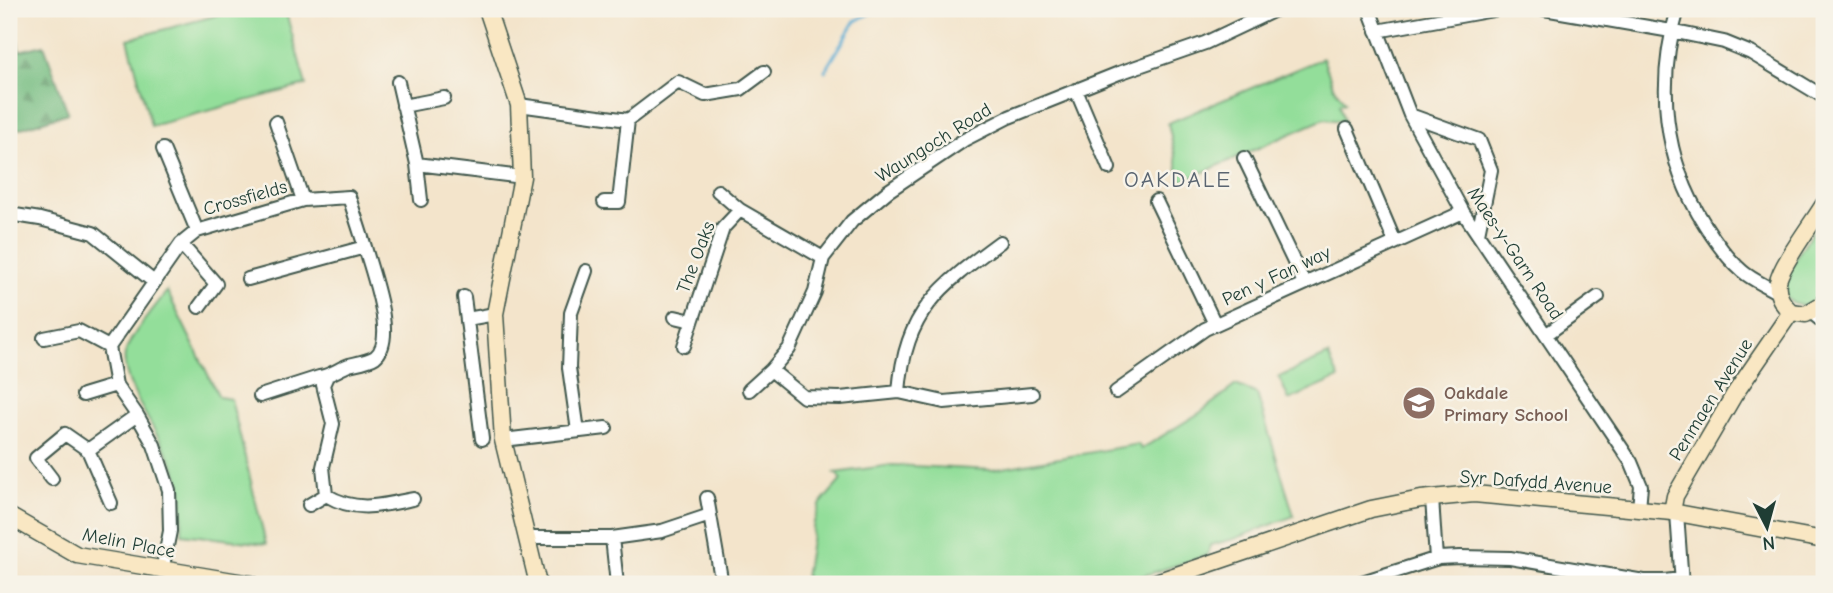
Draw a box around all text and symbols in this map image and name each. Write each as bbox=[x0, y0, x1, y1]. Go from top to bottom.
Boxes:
street label: Waungoch Road bbox=[872, 99, 995, 187]
district label: OAKDALE bbox=[1124, 166, 1232, 193]
street label: Crossfields bbox=[201, 176, 290, 220]
street label: Maes-y-Garn Road bbox=[1463, 183, 1568, 324]
street label: The Oaks bbox=[672, 218, 720, 296]
street label: Pen y Fan way bbox=[1219, 241, 1335, 311]
street label: Penmaen Avenue bbox=[1665, 334, 1757, 465]
place label: Oakdale Primary School bbox=[1444, 382, 1568, 426]
school or university icon: Oakdale Primary School bbox=[1400, 384, 1438, 422]
street label: Syr Dafydd Avenue bbox=[1459, 466, 1613, 498]
north arrow bbox=[1731, 491, 1801, 562]
street label: Melin Place bbox=[81, 523, 177, 563]
text: N bbox=[1761, 531, 1776, 554]

